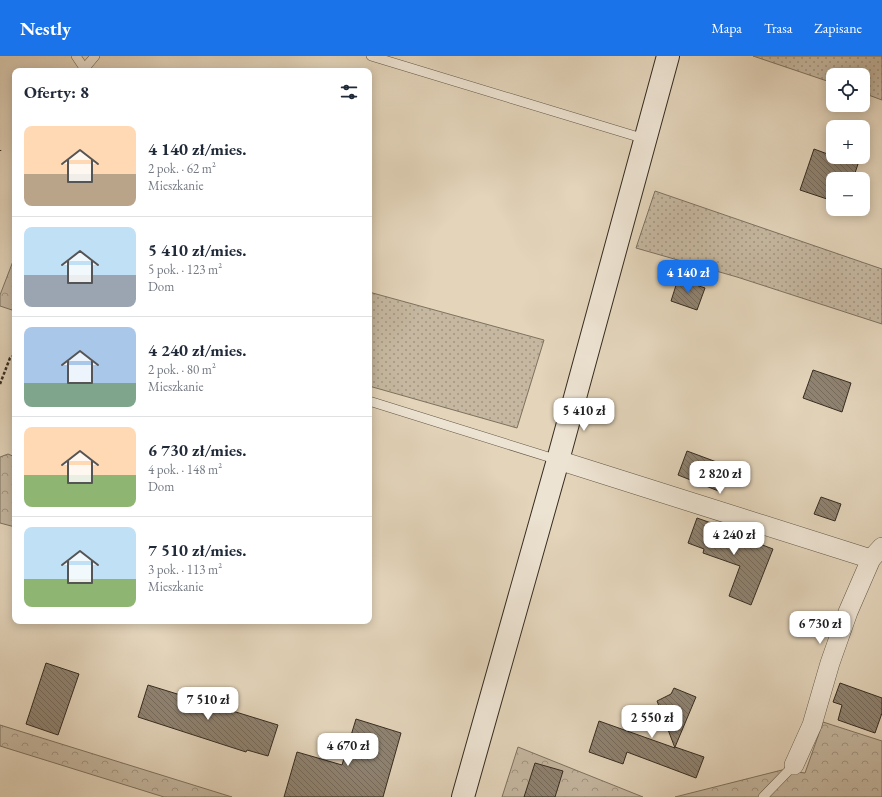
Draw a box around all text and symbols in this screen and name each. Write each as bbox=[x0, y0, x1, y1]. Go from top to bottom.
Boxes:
text: Nestly bbox=[20, 16, 71, 41]
text: Mapa bbox=[711, 19, 742, 37]
text: Trasa bbox=[764, 19, 792, 37]
text: Zapisane bbox=[814, 19, 862, 37]
map controls bbox=[826, 68, 870, 216]
button: locate bbox=[826, 68, 870, 112]
text: Oferty: 8 bbox=[24, 81, 89, 103]
icon: filters bbox=[338, 81, 360, 103]
button: + bbox=[826, 120, 870, 164]
text: 4 140 zł/mies. bbox=[148, 138, 246, 160]
icon: home bbox=[56, 142, 104, 190]
text: 2 pok. · 62 m² bbox=[148, 160, 216, 177]
button: − bbox=[826, 172, 870, 216]
text: Mieszkanie bbox=[148, 177, 203, 194]
text: 5 410 zł/mies. bbox=[148, 239, 246, 261]
icon: home bbox=[56, 243, 104, 291]
pin: 4 140 zł bbox=[647, 260, 729, 294]
text: 5 pok. · 123 m² bbox=[148, 261, 222, 278]
text: 4 140 zł bbox=[666, 264, 710, 281]
text: Dom bbox=[148, 278, 174, 295]
text: 4 240 zł/mies. bbox=[148, 339, 246, 361]
icon: home bbox=[56, 343, 104, 391]
text: 2 pok. · 80 m² bbox=[148, 361, 216, 378]
text: Mieszkanie bbox=[148, 378, 203, 395]
pin: 5 410 zł bbox=[543, 398, 625, 432]
text: 5 410 zł bbox=[562, 402, 606, 419]
text: 6 730 zł/mies. bbox=[148, 439, 246, 461]
icon: home bbox=[56, 443, 104, 491]
text: 4 pok. · 148 m² bbox=[148, 461, 222, 478]
pin: 2 820 zł bbox=[679, 461, 761, 495]
text: 2 820 zł bbox=[698, 465, 742, 482]
text: Dom bbox=[148, 478, 174, 495]
pin: 4 240 zł bbox=[693, 522, 775, 556]
text: 4 240 zł bbox=[712, 526, 756, 543]
text: 7 510 zł/mies. bbox=[148, 539, 246, 561]
icon: home bbox=[56, 543, 104, 591]
text: 3 pok. · 113 m² bbox=[148, 561, 222, 578]
text: Mieszkanie bbox=[148, 578, 203, 595]
pin: 6 730 zł bbox=[779, 611, 861, 645]
text: 6 730 zł bbox=[798, 615, 842, 632]
pin: 7 510 zł bbox=[167, 687, 249, 721]
text: 7 510 zł bbox=[186, 691, 230, 708]
pin: 2 550 zł bbox=[611, 705, 693, 739]
text: 2 550 zł bbox=[630, 709, 674, 726]
pin: 4 670 zł bbox=[307, 733, 389, 767]
text: 4 670 zł bbox=[326, 737, 370, 754]

